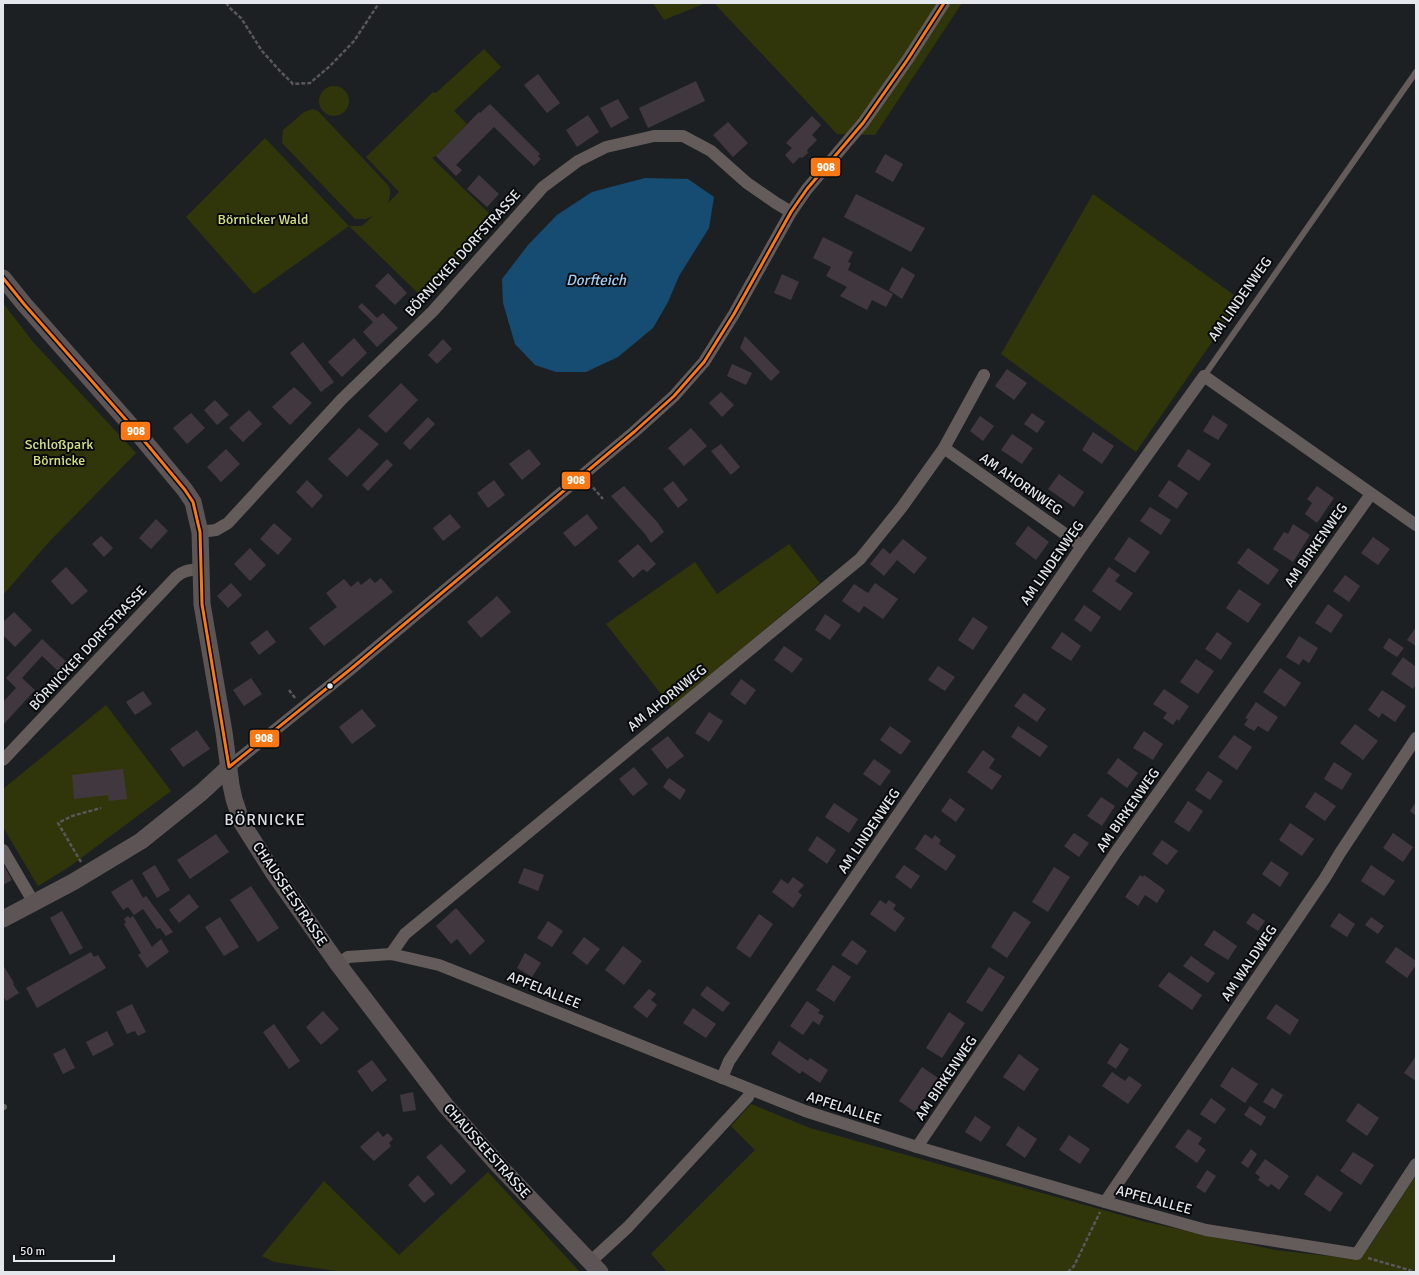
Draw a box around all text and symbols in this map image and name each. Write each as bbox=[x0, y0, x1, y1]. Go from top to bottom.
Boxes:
line badge: 908 bbox=[810, 157, 841, 177]
text: 908 bbox=[817, 161, 835, 174]
street label: BÖRNICKER DORFSTRASSE bbox=[402, 186, 524, 320]
park label: Börnicker Wald bbox=[218, 211, 308, 228]
street label: AM LINDENWEG bbox=[1205, 254, 1275, 344]
water label: Dorfteich bbox=[566, 271, 627, 289]
line badge: 908 bbox=[120, 421, 151, 441]
text: 908 bbox=[127, 425, 145, 438]
park label: Schloßpark Börnicke bbox=[25, 436, 93, 469]
street label: AM AHORNWEG bbox=[976, 449, 1066, 519]
line badge: 908 bbox=[561, 471, 591, 490]
text: 908 bbox=[567, 474, 585, 487]
street label: AM BIRKENWEG bbox=[1281, 500, 1351, 590]
street label: AM LINDENWEG bbox=[1017, 518, 1087, 608]
street label: BÖRNICKER DORFSTRASSE bbox=[26, 582, 150, 714]
street label: AM AHORNWEG bbox=[624, 661, 710, 735]
unlabelled marker bbox=[325, 681, 335, 691]
line badge: 908 bbox=[249, 729, 280, 748]
text: 908 bbox=[255, 732, 273, 745]
street label: AM BIRKENWEG bbox=[1093, 765, 1163, 855]
street label: AM LINDENWEG bbox=[834, 785, 904, 877]
district label: BÖRNICKE bbox=[224, 810, 306, 830]
street label: CHAUSSEESTRASSE bbox=[249, 839, 331, 949]
street label: AM WALDWEG bbox=[1217, 922, 1281, 1004]
street label: APFELALLEE bbox=[505, 968, 583, 1012]
street label: AM BIRKENWEG bbox=[911, 1032, 981, 1124]
street label: APFELALLEE bbox=[804, 1088, 884, 1128]
street label: CHAUSSEESTRASSE bbox=[440, 1100, 534, 1202]
street label: APFELALLEE bbox=[1114, 1182, 1194, 1218]
scale bar bbox=[14, 1237, 114, 1263]
text: 50 m bbox=[20, 1244, 45, 1259]

